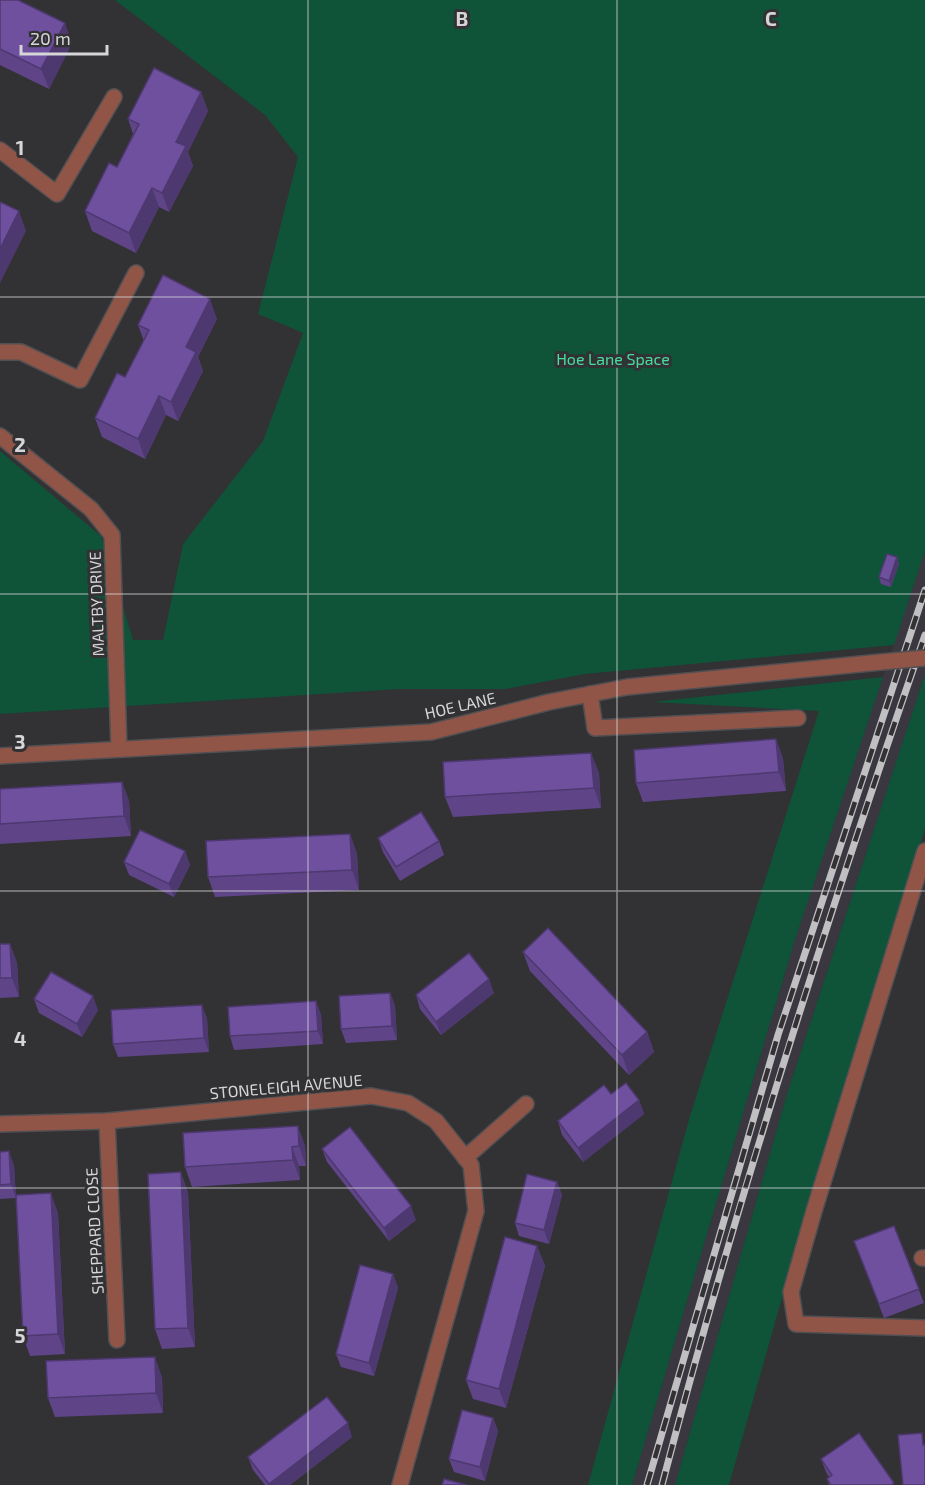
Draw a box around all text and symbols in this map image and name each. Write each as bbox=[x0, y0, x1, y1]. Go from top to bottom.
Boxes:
text: B bbox=[456, 6, 468, 30]
text: C bbox=[765, 6, 777, 30]
scale bar bbox=[21, 18, 106, 56]
text: 20 m bbox=[30, 27, 71, 49]
text: 1 bbox=[16, 135, 24, 159]
park label: Hoe Lane Space bbox=[556, 349, 670, 368]
text: 2 bbox=[14, 432, 26, 456]
street label: MALTBY DRIVE bbox=[85, 551, 107, 657]
street label: HOE LANE bbox=[423, 688, 497, 722]
text: 3 bbox=[14, 729, 26, 753]
text: 4 bbox=[14, 1026, 27, 1050]
street label: STONELEIGH AVENUE bbox=[209, 1070, 363, 1102]
street label: SHEPPARD CLOSE bbox=[81, 1167, 107, 1295]
text: 5 bbox=[14, 1323, 26, 1347]

